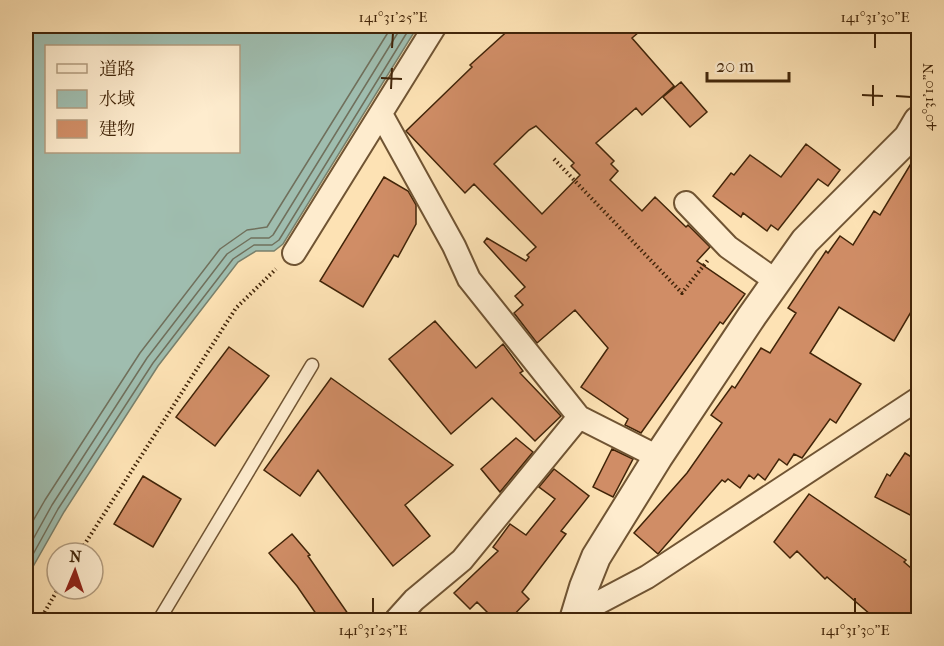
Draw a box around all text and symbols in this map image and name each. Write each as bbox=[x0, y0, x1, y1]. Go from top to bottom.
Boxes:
text: 141°31'25"E bbox=[359, 8, 427, 26]
text: 141°31'30"E bbox=[840, 8, 910, 26]
legend bbox=[45, 45, 240, 153]
scale bar bbox=[707, 45, 790, 83]
text: 20 m bbox=[716, 56, 754, 77]
text: 道路 bbox=[99, 59, 135, 80]
text: 40°31'10"N bbox=[919, 62, 937, 131]
text: 水域 bbox=[99, 89, 135, 110]
text: 建物 bbox=[99, 119, 135, 140]
north arrow bbox=[45, 541, 105, 601]
text: N bbox=[69, 547, 83, 566]
text: 141°31'25"E bbox=[339, 621, 407, 639]
text: 141°31'30"E bbox=[820, 621, 890, 639]

